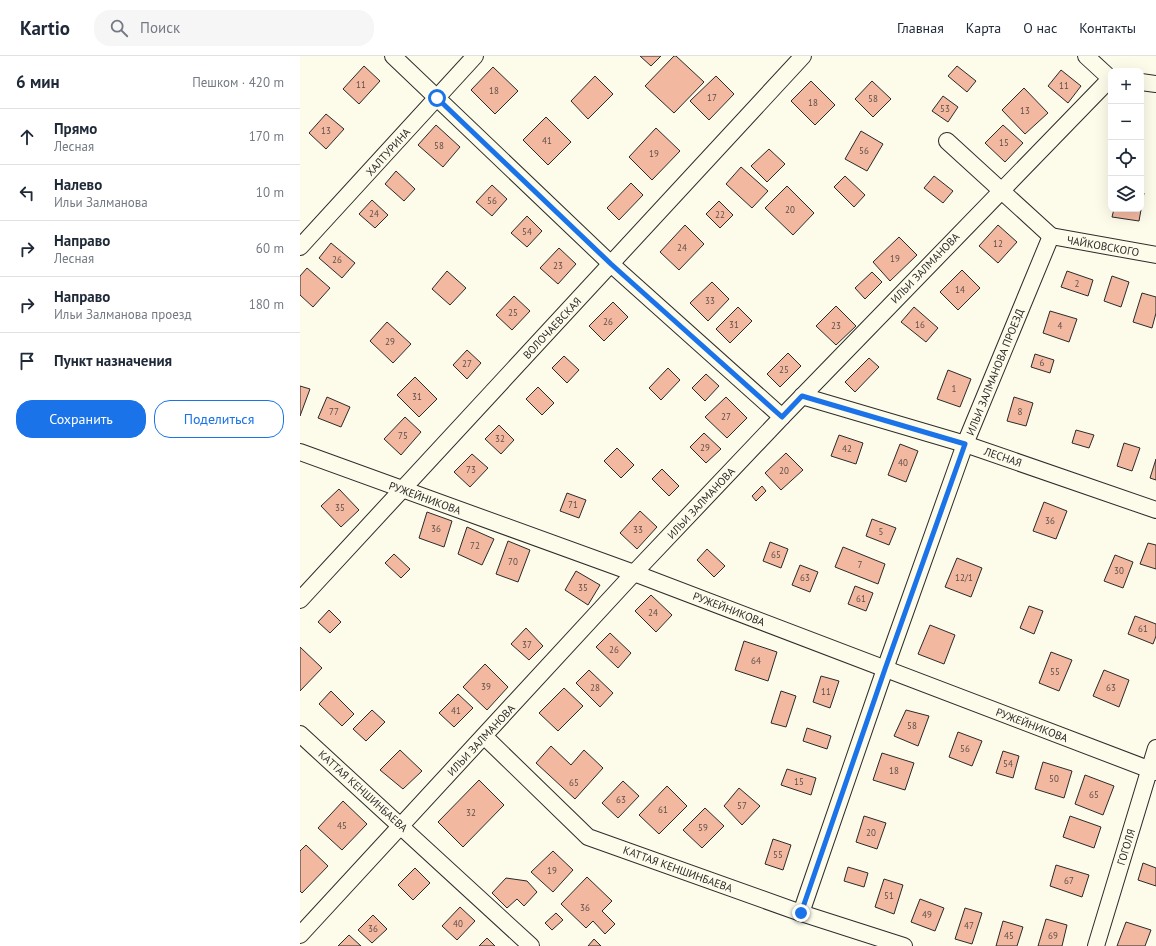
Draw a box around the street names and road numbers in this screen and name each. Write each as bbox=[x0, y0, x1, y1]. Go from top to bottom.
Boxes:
street label: ХАЛТУРИНА bbox=[363, 125, 414, 179]
street label: ИЛЬИ ЗАЛМАНОВА bbox=[888, 229, 963, 306]
street label: ЧАЙКОВСКОГО bbox=[1066, 233, 1140, 259]
street label: ВОЛОЧАЕВСКАЯ bbox=[520, 294, 584, 362]
street label: ИЛЬИ ЗАЛМАНОВА ПРОЕЗД bbox=[963, 306, 1027, 437]
street label: ЛЕСНАЯ bbox=[981, 444, 1024, 470]
street label: ИЛЬИ ЗАЛМАНОВА bbox=[664, 464, 738, 542]
street label: РУЖЕЙНИКОВА bbox=[387, 478, 464, 518]
street label: РУЖЕЙНИКОВА bbox=[691, 589, 768, 629]
street label: ИЛЬИ ЗАЛМАНОВА bbox=[444, 701, 518, 779]
street label: РУЖЕЙНИКОВА bbox=[994, 705, 1071, 745]
street label: КАТТАЯ КЕНШИНБАЕВА bbox=[315, 747, 411, 835]
street label: ГОГОЛЯ bbox=[1114, 827, 1138, 867]
street label: КАТТАЯ КЕНШИНБАЕВА bbox=[621, 843, 735, 896]

